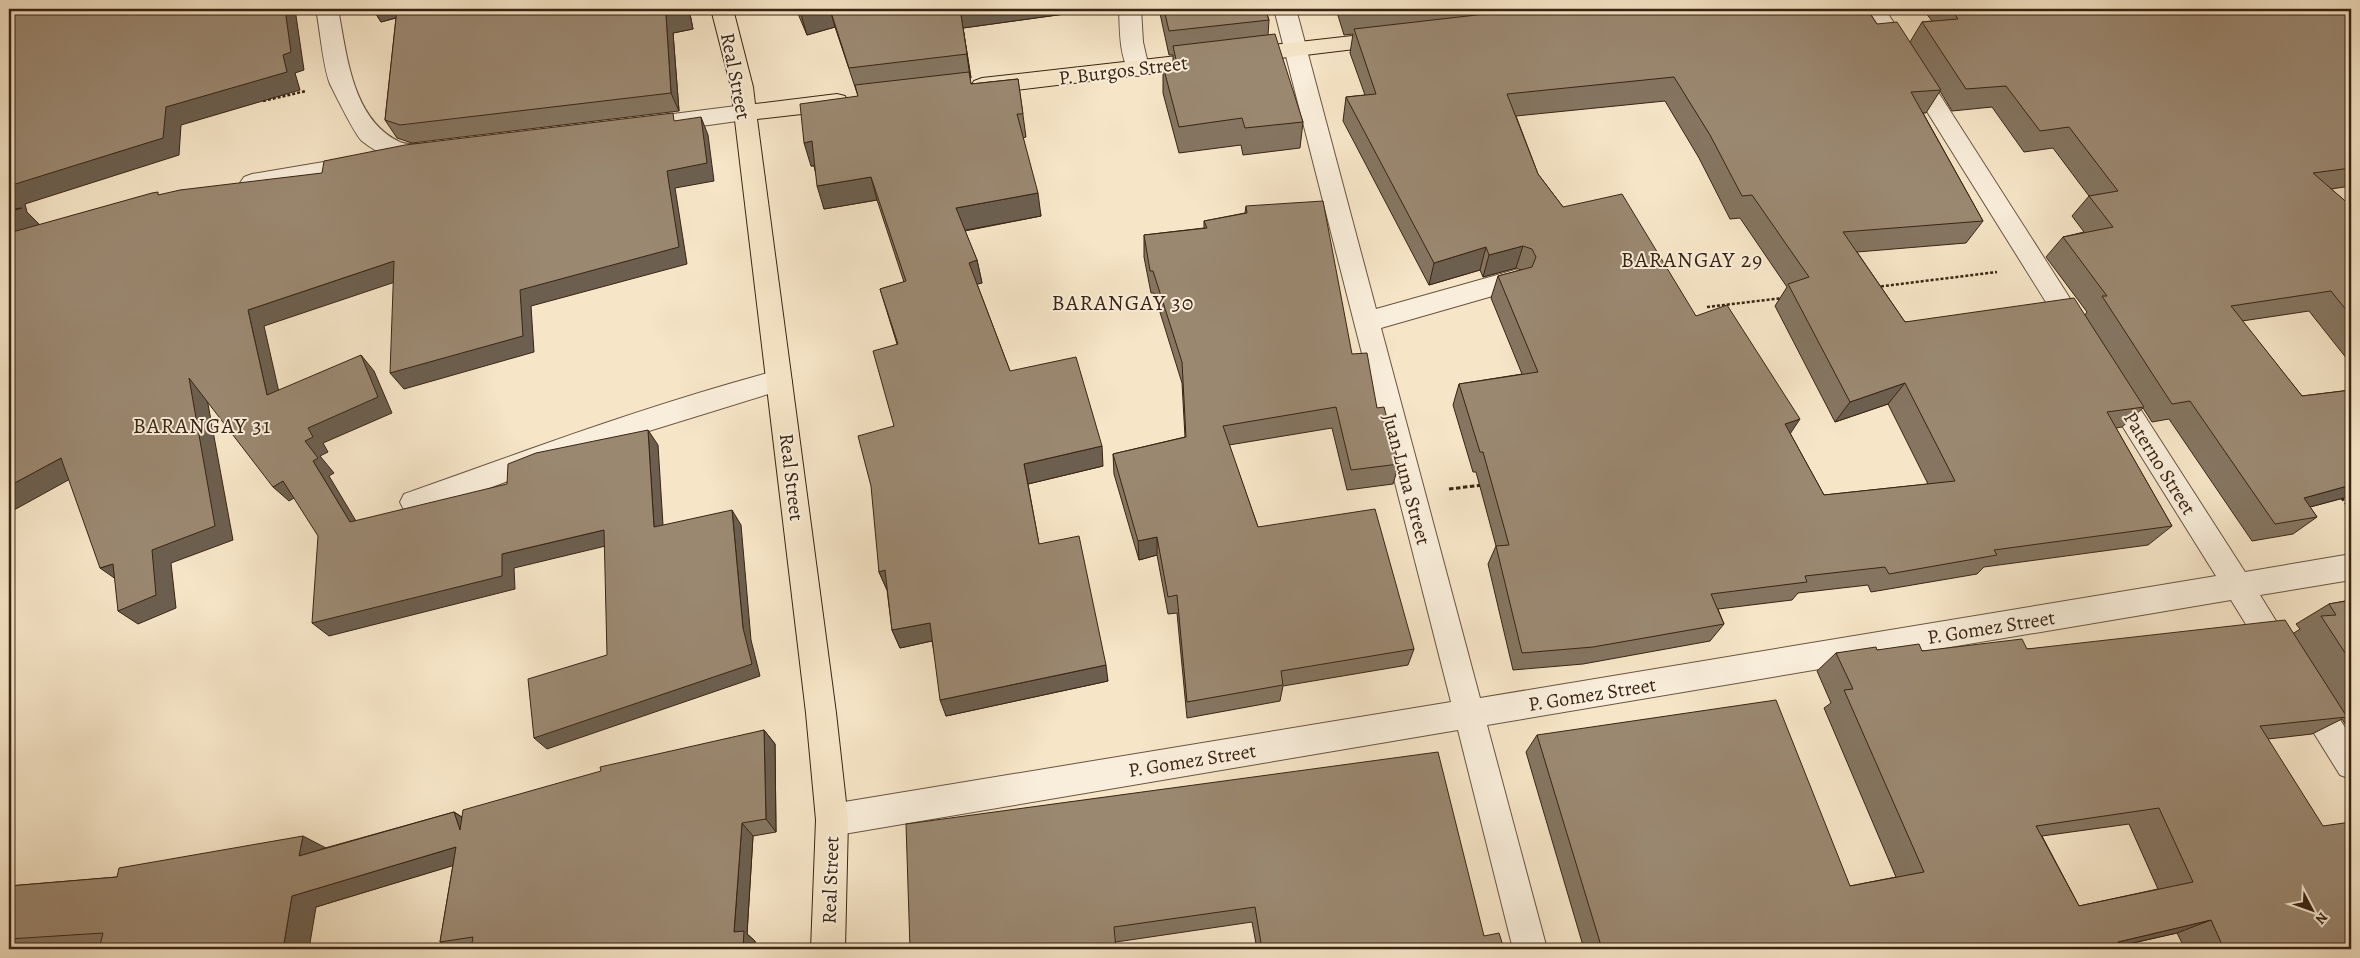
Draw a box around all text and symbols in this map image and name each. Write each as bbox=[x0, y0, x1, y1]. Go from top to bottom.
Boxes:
street label: Real Street bbox=[714, 30, 757, 122]
street label: P. Burgos Street bbox=[1057, 49, 1189, 92]
district label: BARANGAY 29 bbox=[1621, 245, 1763, 275]
district label: BARANGAY 30 bbox=[1052, 288, 1194, 318]
street label: Paterno Street bbox=[2117, 406, 2202, 520]
street label: Juan Luna Street bbox=[1376, 410, 1437, 548]
district label: BARANGAY 31 bbox=[133, 411, 271, 441]
street label: Real Street bbox=[773, 432, 810, 523]
street label: P. Gomez Street bbox=[1925, 604, 2057, 651]
street label: P. Gomez Street bbox=[1526, 671, 1658, 718]
street label: P. Gomez Street bbox=[1126, 737, 1258, 784]
street label: Real Street bbox=[815, 835, 846, 924]
north arrow bbox=[2288, 886, 2338, 936]
text: N bbox=[2311, 908, 2332, 928]

